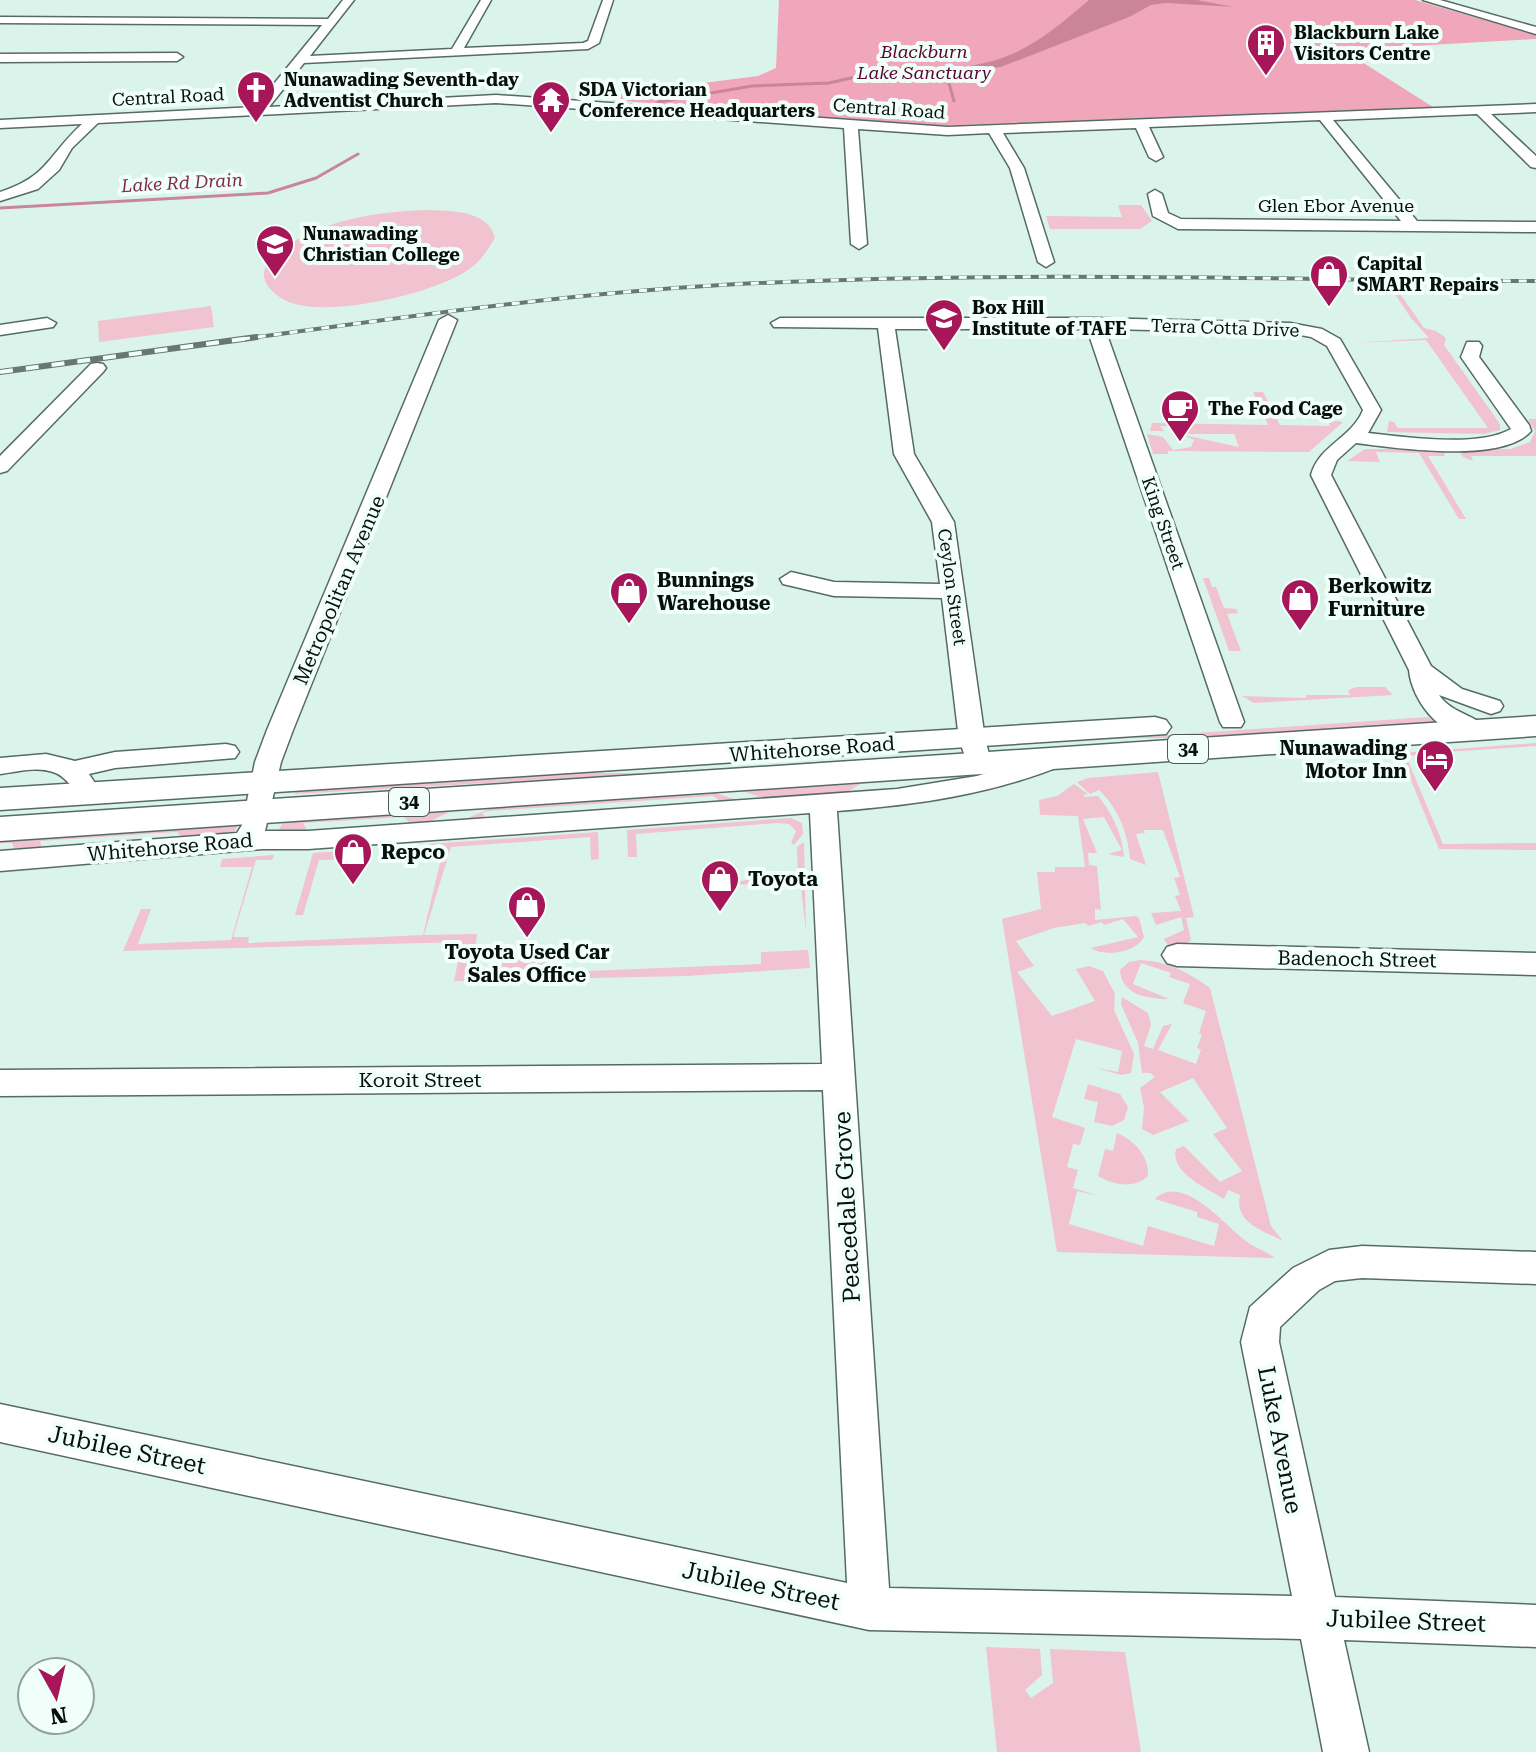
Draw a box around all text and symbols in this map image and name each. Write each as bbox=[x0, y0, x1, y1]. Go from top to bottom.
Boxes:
building icon: Blackburn Lake Visitors Centre bbox=[1245, 22, 1287, 77]
place label: Blackburn Lake Visitors Centre bbox=[1294, 22, 1440, 64]
park label: Blackburn Lake Sanctuary bbox=[856, 41, 992, 83]
church icon: Nunawading Seventh-day Adventist Church bbox=[235, 69, 277, 124]
place label: Nunawading Seventh-day Adventist Church bbox=[284, 69, 519, 111]
temple icon: SDA Victorian Conference Headquarters bbox=[530, 79, 572, 134]
place label: SDA Victorian Conference Headquarters bbox=[579, 79, 815, 121]
street label: Central Road bbox=[111, 83, 225, 110]
street label: Central Road bbox=[832, 94, 946, 123]
water label: Lake Rd Drain bbox=[120, 169, 243, 196]
street label: Glen Ebor Avenue bbox=[1258, 195, 1414, 216]
school or university icon: Nunawading Christian College bbox=[254, 223, 296, 278]
place label: Nunawading Christian College bbox=[303, 223, 460, 265]
shop icon: Capital SMART Repairs bbox=[1308, 253, 1350, 308]
place label: Capital SMART Repairs bbox=[1357, 253, 1499, 295]
school or university icon: Box Hill Institute of TAFE bbox=[923, 297, 965, 352]
place label: Box Hill Institute of TAFE bbox=[972, 297, 1127, 339]
street label: Terra Cotta Drive bbox=[1150, 314, 1300, 341]
cafe icon: The Food Cage bbox=[1159, 388, 1201, 443]
place label: The Food Cage bbox=[1208, 398, 1343, 419]
street label: King Street bbox=[1138, 474, 1189, 572]
street label: Metropolitan Avenue bbox=[288, 492, 390, 688]
street label: Ceylon Street bbox=[934, 527, 971, 647]
place label: Bunnings Warehouse bbox=[657, 568, 771, 615]
shop icon: Bunnings Warehouse bbox=[608, 570, 650, 625]
place label: Berkowitz Furniture bbox=[1328, 574, 1431, 621]
shop icon: Berkowitz Furniture bbox=[1279, 577, 1321, 632]
street label: Whitehorse Road bbox=[728, 731, 896, 767]
road number: 34 bbox=[1168, 735, 1208, 763]
place label: Nunawading Motor Inn bbox=[1280, 736, 1408, 783]
hotel icon: Nunawading Motor Inn bbox=[1414, 738, 1456, 793]
road number: 34 bbox=[389, 788, 429, 816]
street label: Whitehorse Road bbox=[86, 828, 254, 866]
shop icon: Repco bbox=[332, 831, 374, 886]
place label: Repco bbox=[381, 840, 445, 864]
shop icon: Toyota bbox=[699, 858, 741, 913]
place label: Toyota bbox=[748, 867, 818, 891]
shop icon: Toyota Used Car Sales Office bbox=[506, 884, 548, 939]
place label: Toyota Used Car Sales Office bbox=[444, 940, 610, 987]
street label: Badenoch Street bbox=[1277, 946, 1437, 972]
street label: Koroit Street bbox=[359, 1068, 482, 1092]
street label: Peacedale Grove bbox=[828, 1111, 866, 1303]
street label: Luke Avenue bbox=[1252, 1364, 1308, 1516]
street label: Jubilee Street bbox=[46, 1420, 208, 1480]
street label: Jubilee Street bbox=[680, 1556, 842, 1616]
street label: Jubilee Street bbox=[1326, 1604, 1487, 1638]
north arrow bbox=[16, 1656, 96, 1736]
text: N bbox=[49, 1702, 69, 1729]

